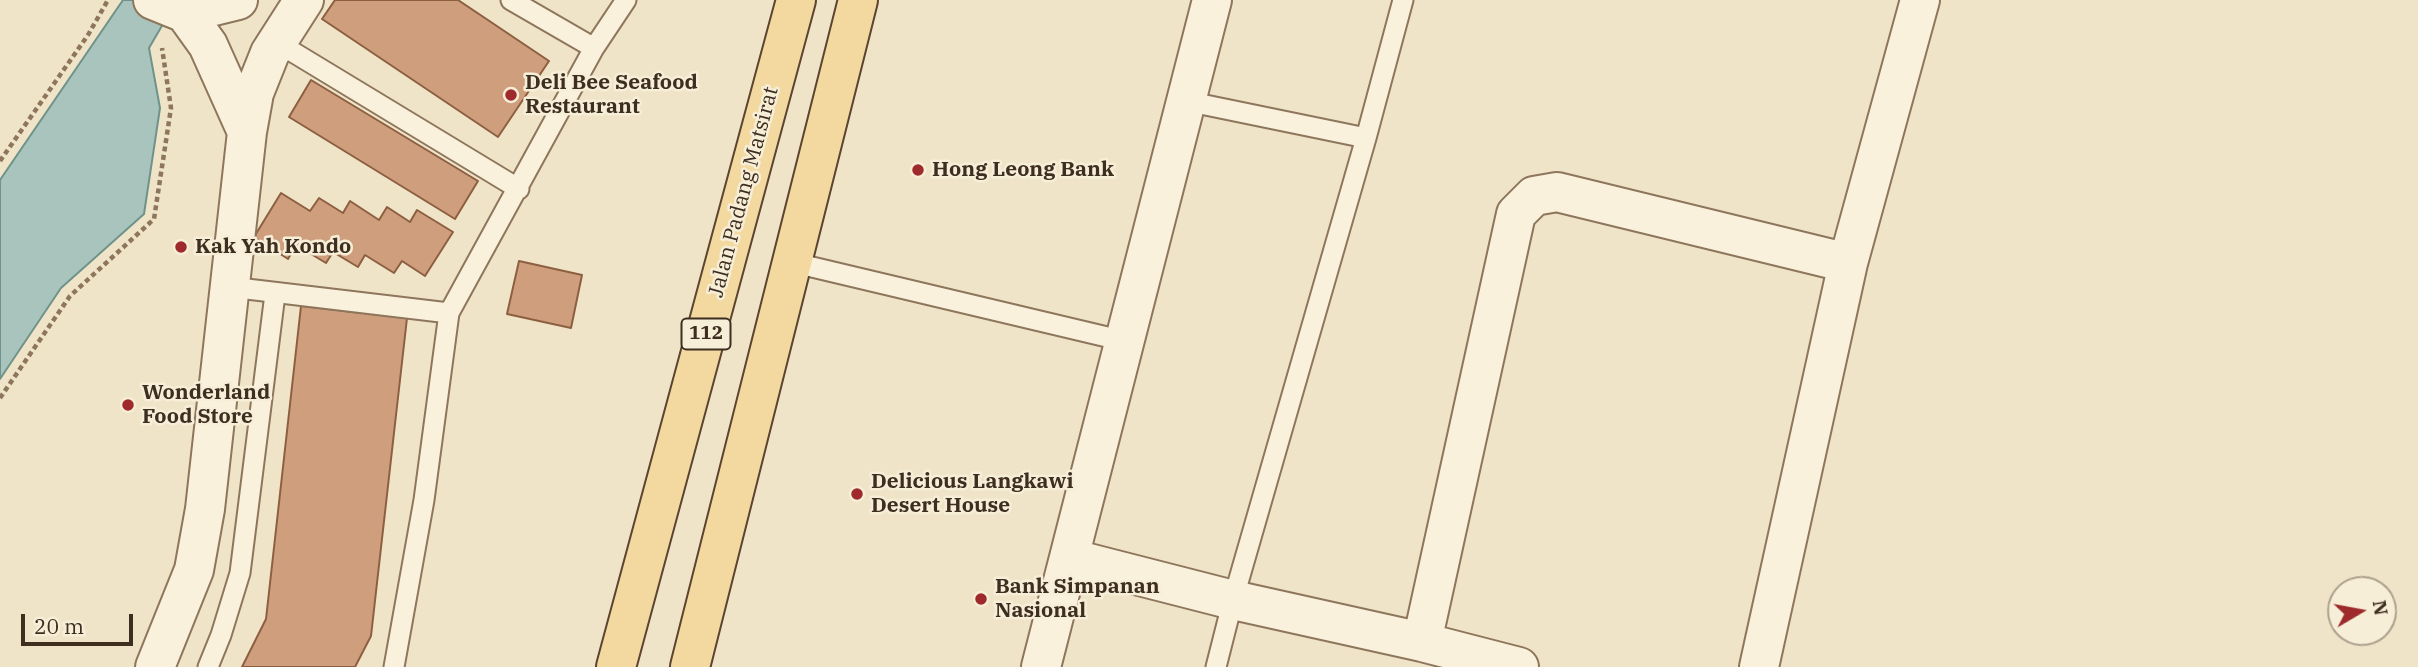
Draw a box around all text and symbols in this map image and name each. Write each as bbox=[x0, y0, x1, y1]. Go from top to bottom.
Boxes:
place label: Deli Bee Seafood Restaurant bbox=[525, 70, 698, 120]
street label: Jalan Padang Matsirat bbox=[704, 84, 784, 300]
marker: Deli Bee Seafood Restaurant bbox=[503, 87, 519, 103]
place label: Hong Leong Bank bbox=[932, 157, 1114, 183]
marker: Hong Leong Bank bbox=[910, 162, 926, 178]
place label: Kak Yah Kondo bbox=[195, 234, 351, 260]
marker: Kak Yah Kondo bbox=[173, 239, 189, 255]
road number: 112 bbox=[682, 318, 730, 350]
place label: Wonderland Food Store bbox=[142, 380, 270, 430]
marker: Wonderland Food Store bbox=[120, 397, 136, 413]
place label: Delicious Langkawi Desert House bbox=[871, 469, 1073, 519]
marker: Delicious Langkawi Desert House bbox=[849, 486, 865, 502]
place label: Bank Simpanan Nasional bbox=[995, 574, 1160, 624]
north arrow bbox=[2327, 576, 2397, 646]
marker: Bank Simpanan Nasional bbox=[973, 591, 989, 607]
text: N bbox=[2368, 598, 2394, 617]
scale bar bbox=[24, 600, 136, 644]
text: 20 m bbox=[34, 612, 84, 640]

